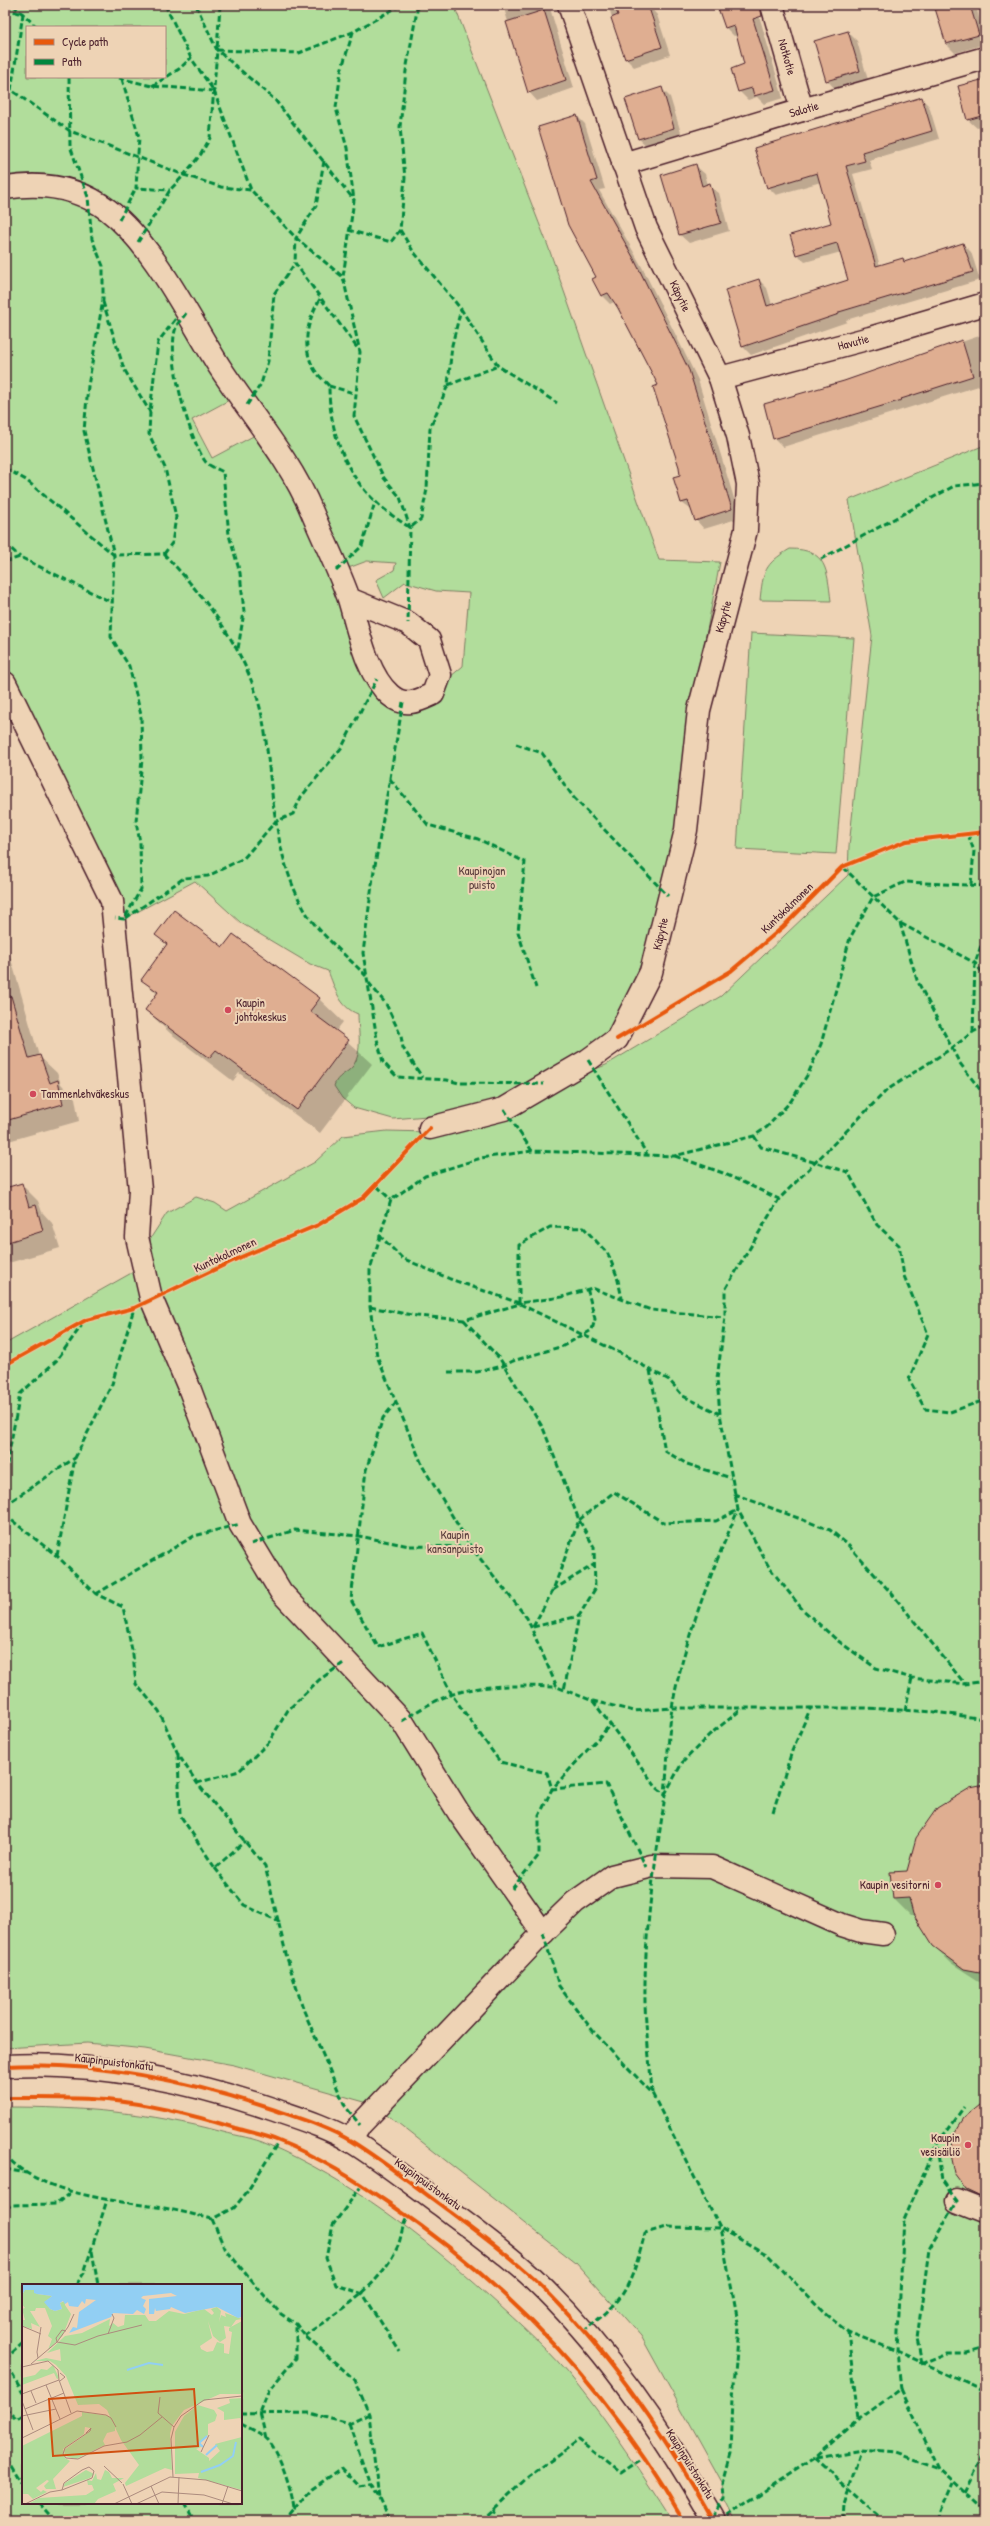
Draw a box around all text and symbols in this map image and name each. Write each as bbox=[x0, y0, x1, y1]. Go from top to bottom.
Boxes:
legend bbox=[26, 26, 166, 78]
text: Cycle path bbox=[62, 33, 108, 50]
street label: Notkotie bbox=[774, 37, 801, 77]
text: Path bbox=[62, 53, 82, 70]
street label: Salotie bbox=[787, 97, 821, 121]
street label: Käpytie bbox=[666, 277, 695, 314]
street label: Havutie bbox=[836, 330, 871, 354]
street label: Käpytie bbox=[711, 598, 735, 635]
park label: Kaupinojan puisto bbox=[459, 862, 505, 893]
street label: Kuntokolmonen bbox=[757, 878, 817, 937]
street label: Käpytie bbox=[648, 915, 672, 952]
place label: Kaupin johtokeskus bbox=[234, 994, 287, 1025]
marker: Kaupin johtokeskus bbox=[223, 1005, 233, 1015]
place label: Tammenlehväkeskus bbox=[41, 1085, 130, 1102]
marker: Tammenlehväkeskus bbox=[28, 1089, 38, 1099]
street label: Kuntokolmonen bbox=[191, 1233, 259, 1276]
park label: Kaupin kansanpuisto bbox=[427, 1526, 483, 1557]
place label: Kaupin vesitorni bbox=[860, 1876, 930, 1893]
marker: Kaupin vesitorni bbox=[933, 1880, 943, 1890]
street label: Kaupinpuistonkatu bbox=[74, 2048, 155, 2075]
place label: Kaupin vesisäiliö bbox=[920, 2129, 960, 2160]
marker: Kaupin vesisäiliö bbox=[963, 2140, 973, 2150]
street label: Kaupinpuistonkatu bbox=[391, 2153, 466, 2214]
inset map bbox=[22, 2284, 242, 2504]
street label: Kaupinpuistonkatu bbox=[662, 2426, 719, 2502]

